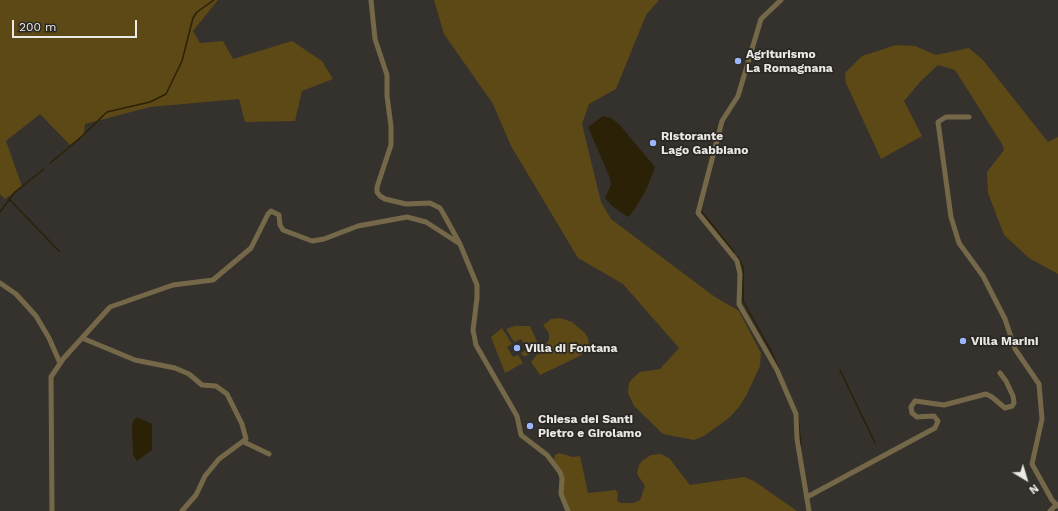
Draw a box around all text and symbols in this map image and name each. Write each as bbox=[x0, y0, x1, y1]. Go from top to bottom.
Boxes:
scale bar bbox=[14, 12, 139, 38]
text: 200 m bbox=[19, 20, 56, 34]
place label: Agriturismo La Romagnana bbox=[746, 47, 833, 75]
marker: Agriturismo La Romagnana bbox=[733, 56, 743, 66]
place label: Ristorante Lago Gabbiano bbox=[661, 129, 748, 157]
marker: Ristorante Lago Gabbiano bbox=[648, 138, 658, 148]
place label: Villa Marini bbox=[971, 334, 1038, 348]
marker: Villa Marini bbox=[958, 336, 968, 346]
place label: Villa di Fontana bbox=[525, 341, 617, 355]
marker: Villa di Fontana bbox=[512, 343, 522, 353]
place label: Chiesa dei Santi Pietro e Girolamo bbox=[538, 412, 642, 440]
marker: Chiesa dei Santi Pietro e Girolamo bbox=[525, 421, 535, 431]
north arrow bbox=[1006, 459, 1046, 499]
text: N bbox=[1026, 481, 1041, 496]

